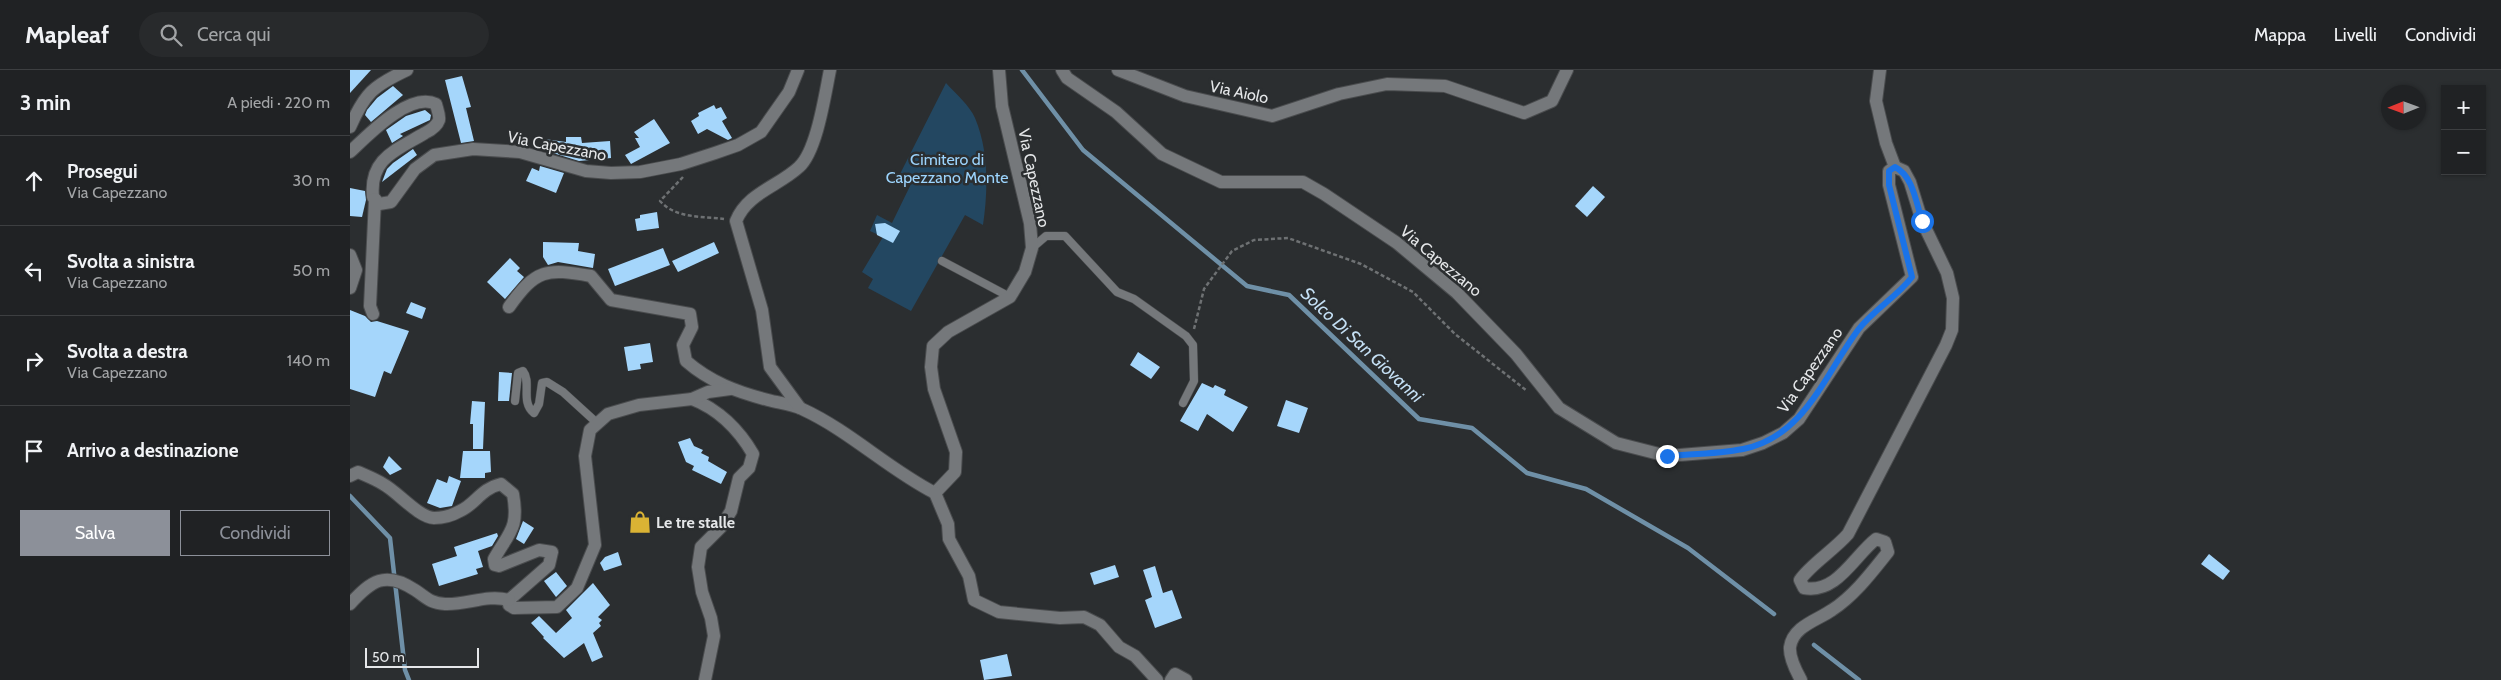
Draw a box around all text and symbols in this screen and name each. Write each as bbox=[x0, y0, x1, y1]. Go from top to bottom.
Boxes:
search box bbox=[139, 12, 489, 57]
text: Mapleaf bbox=[25, 20, 109, 49]
icon: search bbox=[157, 21, 185, 49]
text: Cerca qui bbox=[197, 23, 271, 46]
text: Mappa bbox=[2254, 24, 2306, 46]
text: Livelli bbox=[2334, 24, 2377, 46]
text: Condividi bbox=[2405, 24, 2476, 46]
street label: Via Aiolo bbox=[1208, 77, 1270, 108]
north arrow bbox=[2381, 85, 2426, 130]
map controls bbox=[2441, 85, 2486, 175]
button: + bbox=[2441, 85, 2486, 130]
text: 3 min bbox=[20, 90, 71, 115]
text: A piedi · 220 m bbox=[227, 93, 330, 112]
street label: Via Capezzano bbox=[506, 127, 608, 165]
street label: Via Capezzano bbox=[1014, 127, 1054, 229]
button: − bbox=[2441, 130, 2486, 175]
park label: Cimitero di Capezzano Monte bbox=[886, 150, 1008, 187]
text: Prosegui bbox=[67, 160, 138, 183]
icon: ahead bbox=[20, 167, 48, 195]
text: 30 m bbox=[293, 171, 330, 190]
text: Via Capezzano bbox=[67, 183, 167, 202]
route start bbox=[1911, 210, 1934, 233]
street label: Via Capezzano bbox=[1396, 221, 1486, 301]
text: Svolta a sinistra bbox=[67, 250, 195, 273]
icon: left bbox=[20, 257, 48, 285]
text: 50 m bbox=[293, 261, 330, 280]
text: Via Capezzano bbox=[67, 273, 167, 292]
water label: Solco Di San Giovanni bbox=[1296, 283, 1429, 408]
street label: Via Capezzano bbox=[1773, 323, 1847, 417]
text: Svolta a destra bbox=[67, 340, 188, 363]
icon: right bbox=[20, 347, 48, 375]
text: 140 m bbox=[287, 351, 330, 370]
text: Via Capezzano bbox=[67, 363, 167, 382]
icon: arrive bbox=[20, 437, 48, 465]
text: Arrivo a destinazione bbox=[67, 439, 238, 462]
route end bbox=[1656, 445, 1679, 468]
shop icon: Le tre stalle bbox=[627, 509, 653, 535]
button: Salva bbox=[20, 510, 170, 556]
button: Condividi bbox=[180, 510, 330, 556]
place label: Le tre stalle bbox=[656, 513, 735, 532]
scale bar bbox=[365, 645, 479, 668]
text: 50 m bbox=[372, 648, 405, 666]

